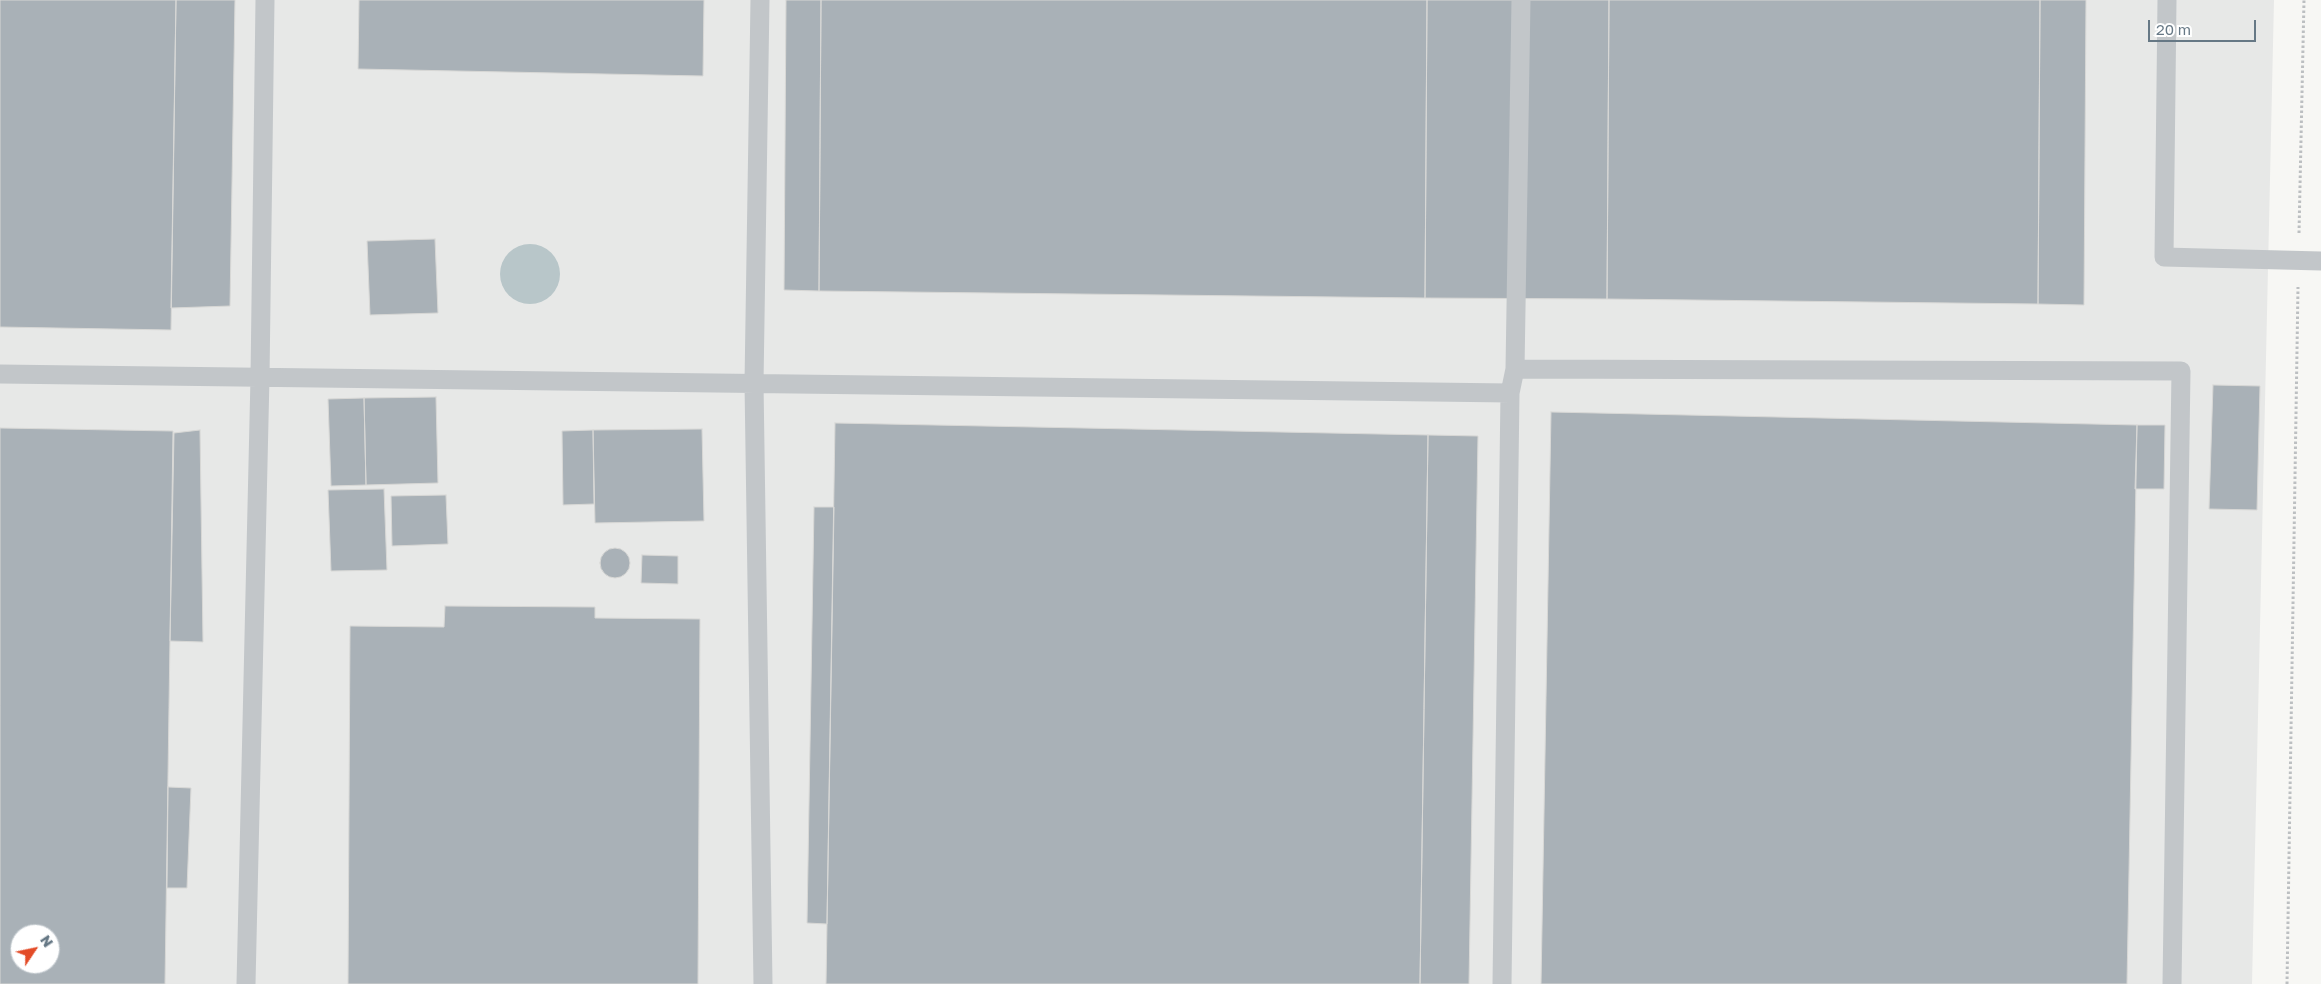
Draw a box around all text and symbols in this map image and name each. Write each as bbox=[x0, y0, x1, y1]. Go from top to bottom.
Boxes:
scale bar bbox=[2151, 10, 2258, 42]
text: 20 m bbox=[2156, 20, 2191, 38]
north arrow bbox=[10, 924, 60, 974]
text: N bbox=[37, 932, 57, 950]

